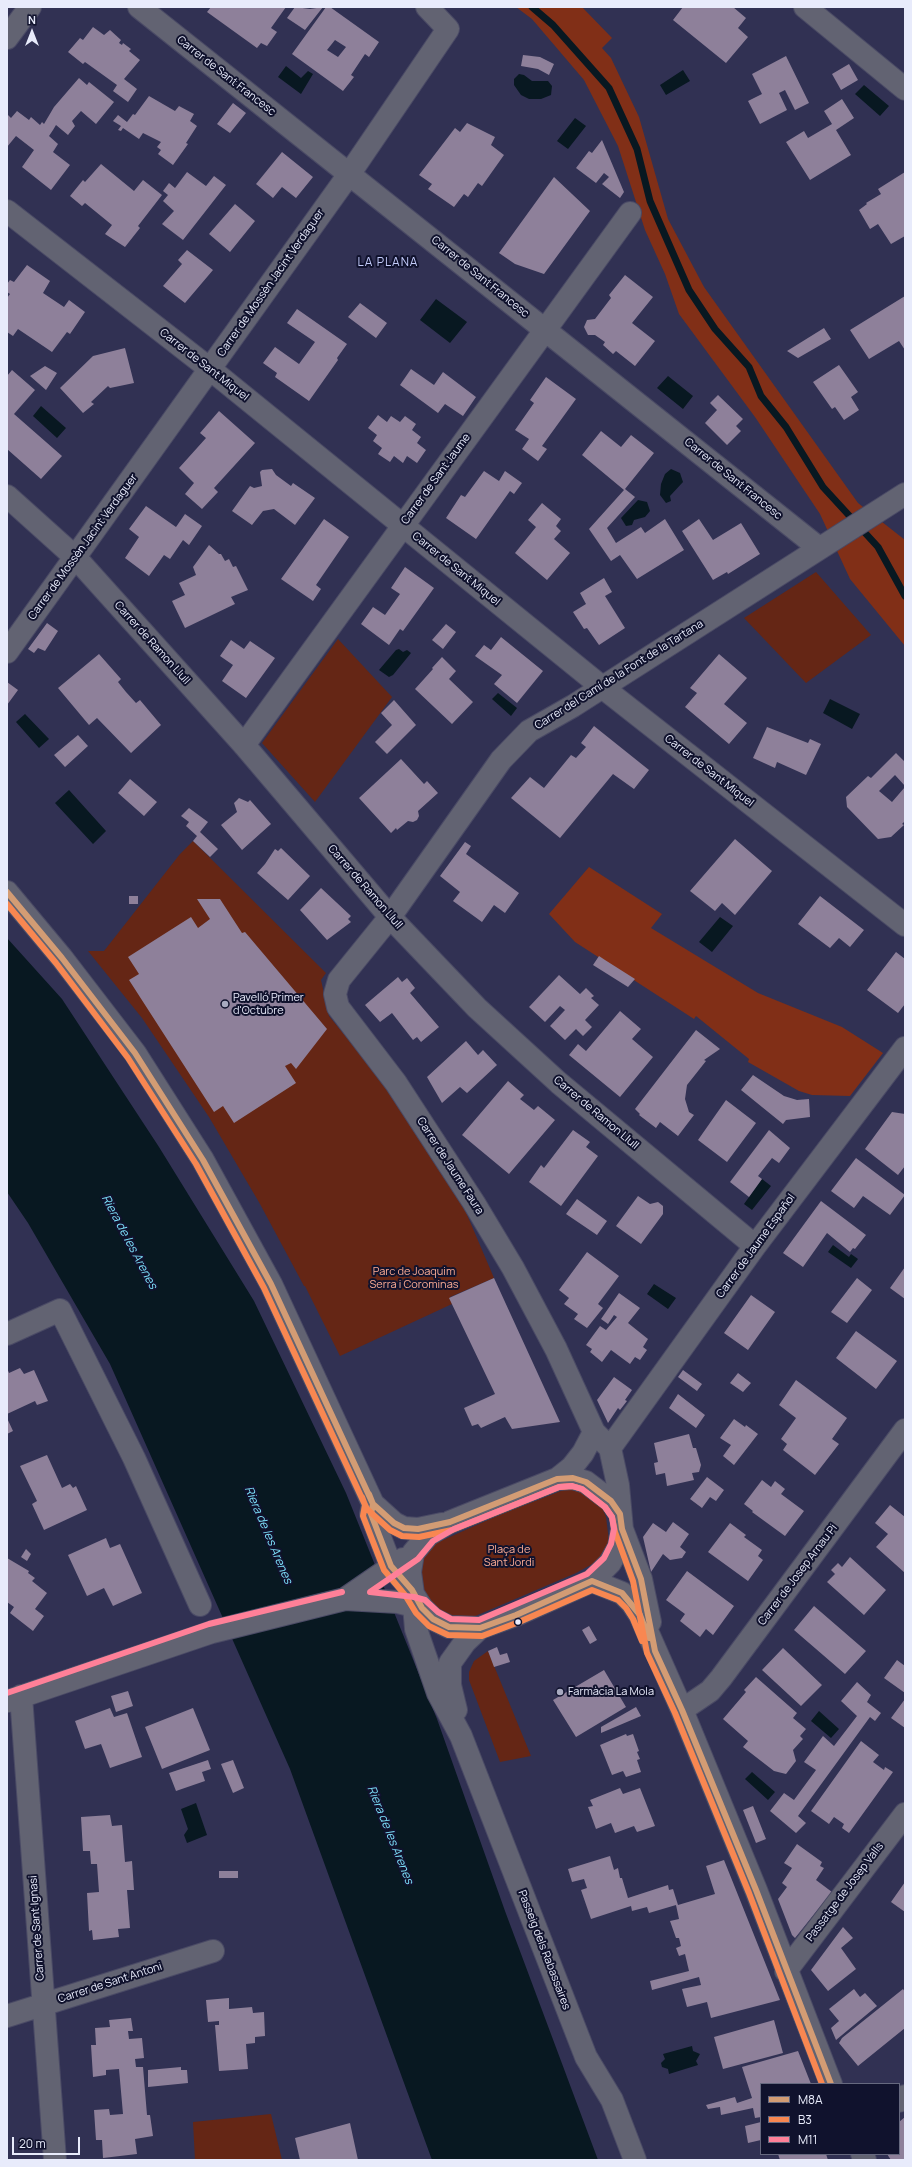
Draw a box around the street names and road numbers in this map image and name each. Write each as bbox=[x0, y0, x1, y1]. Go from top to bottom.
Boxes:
street label: Carrer de Sant Francesc bbox=[174, 33, 278, 119]
street label: Carrer de Mossèn Jacint Verdaguer bbox=[215, 207, 327, 359]
street label: Carrer de Sant Francesc bbox=[429, 234, 531, 320]
street label: Carrer de Sant Miquel bbox=[157, 326, 251, 404]
street label: Carrer de Sant Jaume bbox=[399, 431, 473, 527]
street label: Carrer de Sant Francesc bbox=[682, 436, 784, 522]
street label: Carrer de Mossèn Jacint Verdaguer bbox=[26, 472, 140, 622]
street label: Carrer de Sant Miquel bbox=[409, 529, 503, 609]
street label: Carrer de Ramon Llull bbox=[111, 599, 193, 687]
street label: Carrer del Camí de la Font de la Tartana bbox=[532, 617, 706, 733]
street label: Carrer de Sant Miquel bbox=[662, 732, 756, 810]
street label: Carrer de Ramon Llull bbox=[325, 842, 405, 932]
street label: Carrer de Ramon Llull bbox=[551, 1074, 641, 1152]
street label: Carrer de Jaume Faura bbox=[414, 1115, 486, 1217]
street label: Carrer de Jaume Español bbox=[714, 1191, 798, 1301]
street label: Carrer de Josep Arnau Pi bbox=[756, 1522, 840, 1628]
street label: Passatge de Josep Valls bbox=[804, 1840, 886, 1944]
street label: Carrer de Sant Ignasi bbox=[27, 1875, 47, 1981]
street label: Passeig dels Rabassaires bbox=[515, 1888, 573, 2012]
street label: Carrer de Sant Antoni bbox=[56, 1960, 164, 2006]

